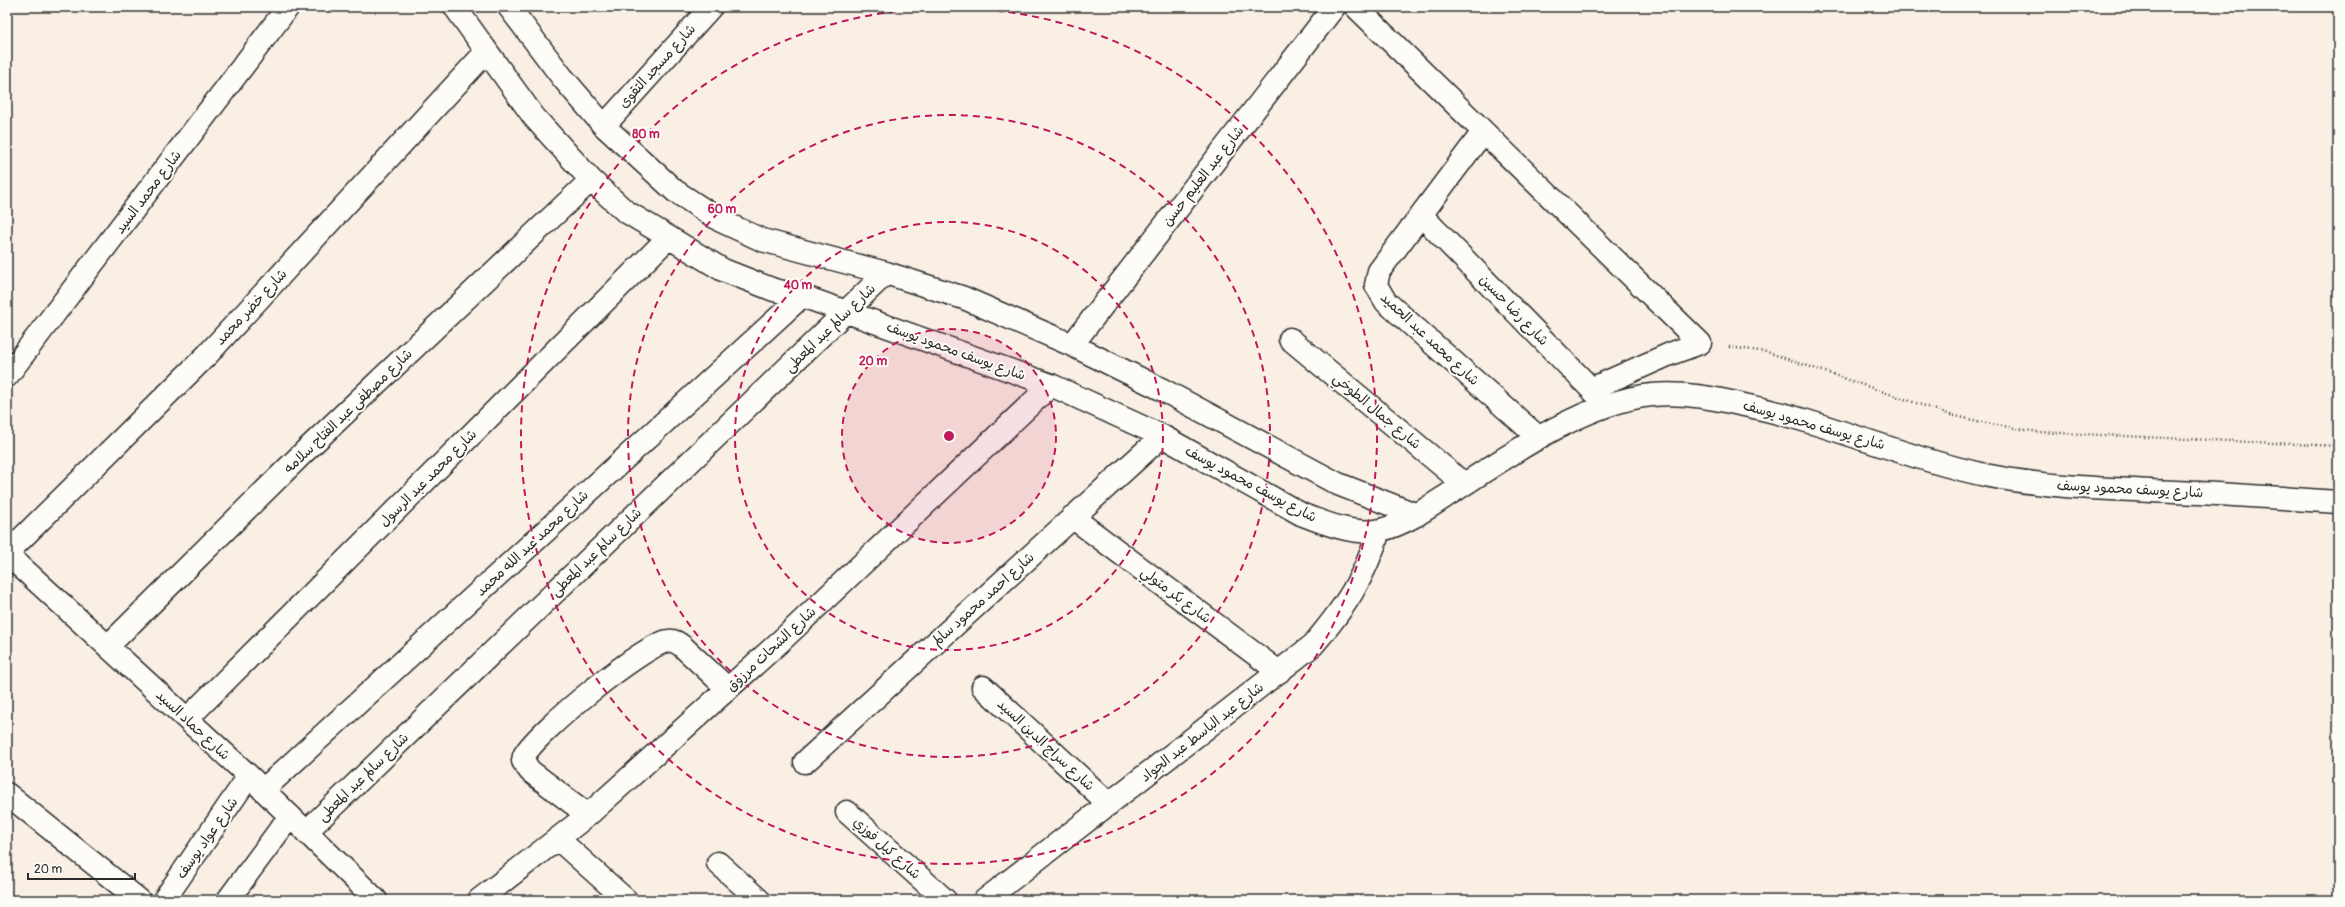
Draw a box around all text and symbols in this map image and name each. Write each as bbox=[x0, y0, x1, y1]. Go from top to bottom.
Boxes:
street label: شارع مسجد التقوى bbox=[615, 21, 700, 112]
street label: شارع عبد العليم حسن bbox=[1159, 122, 1249, 231]
text: 80 m bbox=[632, 127, 660, 142]
street label: شارع محمد السيد bbox=[111, 147, 186, 238]
text: 60 m bbox=[708, 202, 737, 217]
street label: شارع خضر محمد bbox=[211, 265, 291, 349]
street label: شارع رضا حسين bbox=[1475, 271, 1552, 350]
text: 40 m bbox=[783, 278, 813, 293]
street label: شارع سالم عبد المعطى bbox=[781, 280, 881, 377]
street label: شارع محمد عبد الحميد bbox=[1376, 289, 1483, 390]
street label: شارع يوسف محمود يوسف bbox=[884, 318, 1028, 385]
street label: شارع مصطفى عبد الفتاح سلامه bbox=[280, 345, 416, 478]
text: 20 m bbox=[859, 354, 887, 369]
street label: شارع جمال الطوخي bbox=[1327, 369, 1424, 456]
street label: شارع يوسف محمود يوسف bbox=[1741, 397, 1887, 454]
street label: شارع محمد عبد الرسول bbox=[376, 426, 481, 531]
centre of rings bbox=[942, 429, 956, 443]
street label: شارع يوسف محمود يوسف bbox=[1182, 442, 1320, 527]
street label: شارع يوسف محمود يوسف bbox=[2056, 477, 2204, 502]
street label: شارع محمد عبد الله محمد bbox=[472, 486, 593, 600]
street label: شارع سالم عبد المعطى bbox=[547, 504, 647, 601]
street label: شارع احمد محمود سالم bbox=[928, 548, 1039, 651]
street label: شارع بكر متولي bbox=[1135, 563, 1214, 630]
street label: شارع الشحات مرزوق bbox=[723, 603, 820, 696]
street label: شارع عبد الباسط عبد الجواد bbox=[1137, 679, 1268, 786]
street label: شارع حماد السيد bbox=[152, 686, 234, 764]
street label: شارع سراج الدين السيد bbox=[993, 696, 1098, 795]
street label: شارع سالم عبد المعطى bbox=[314, 729, 414, 826]
street label: شارع عواد يوسف bbox=[173, 794, 242, 883]
street label: شارع كيل فوزي bbox=[848, 813, 924, 884]
scale bar bbox=[28, 855, 135, 881]
text: 20 m bbox=[34, 862, 63, 877]

